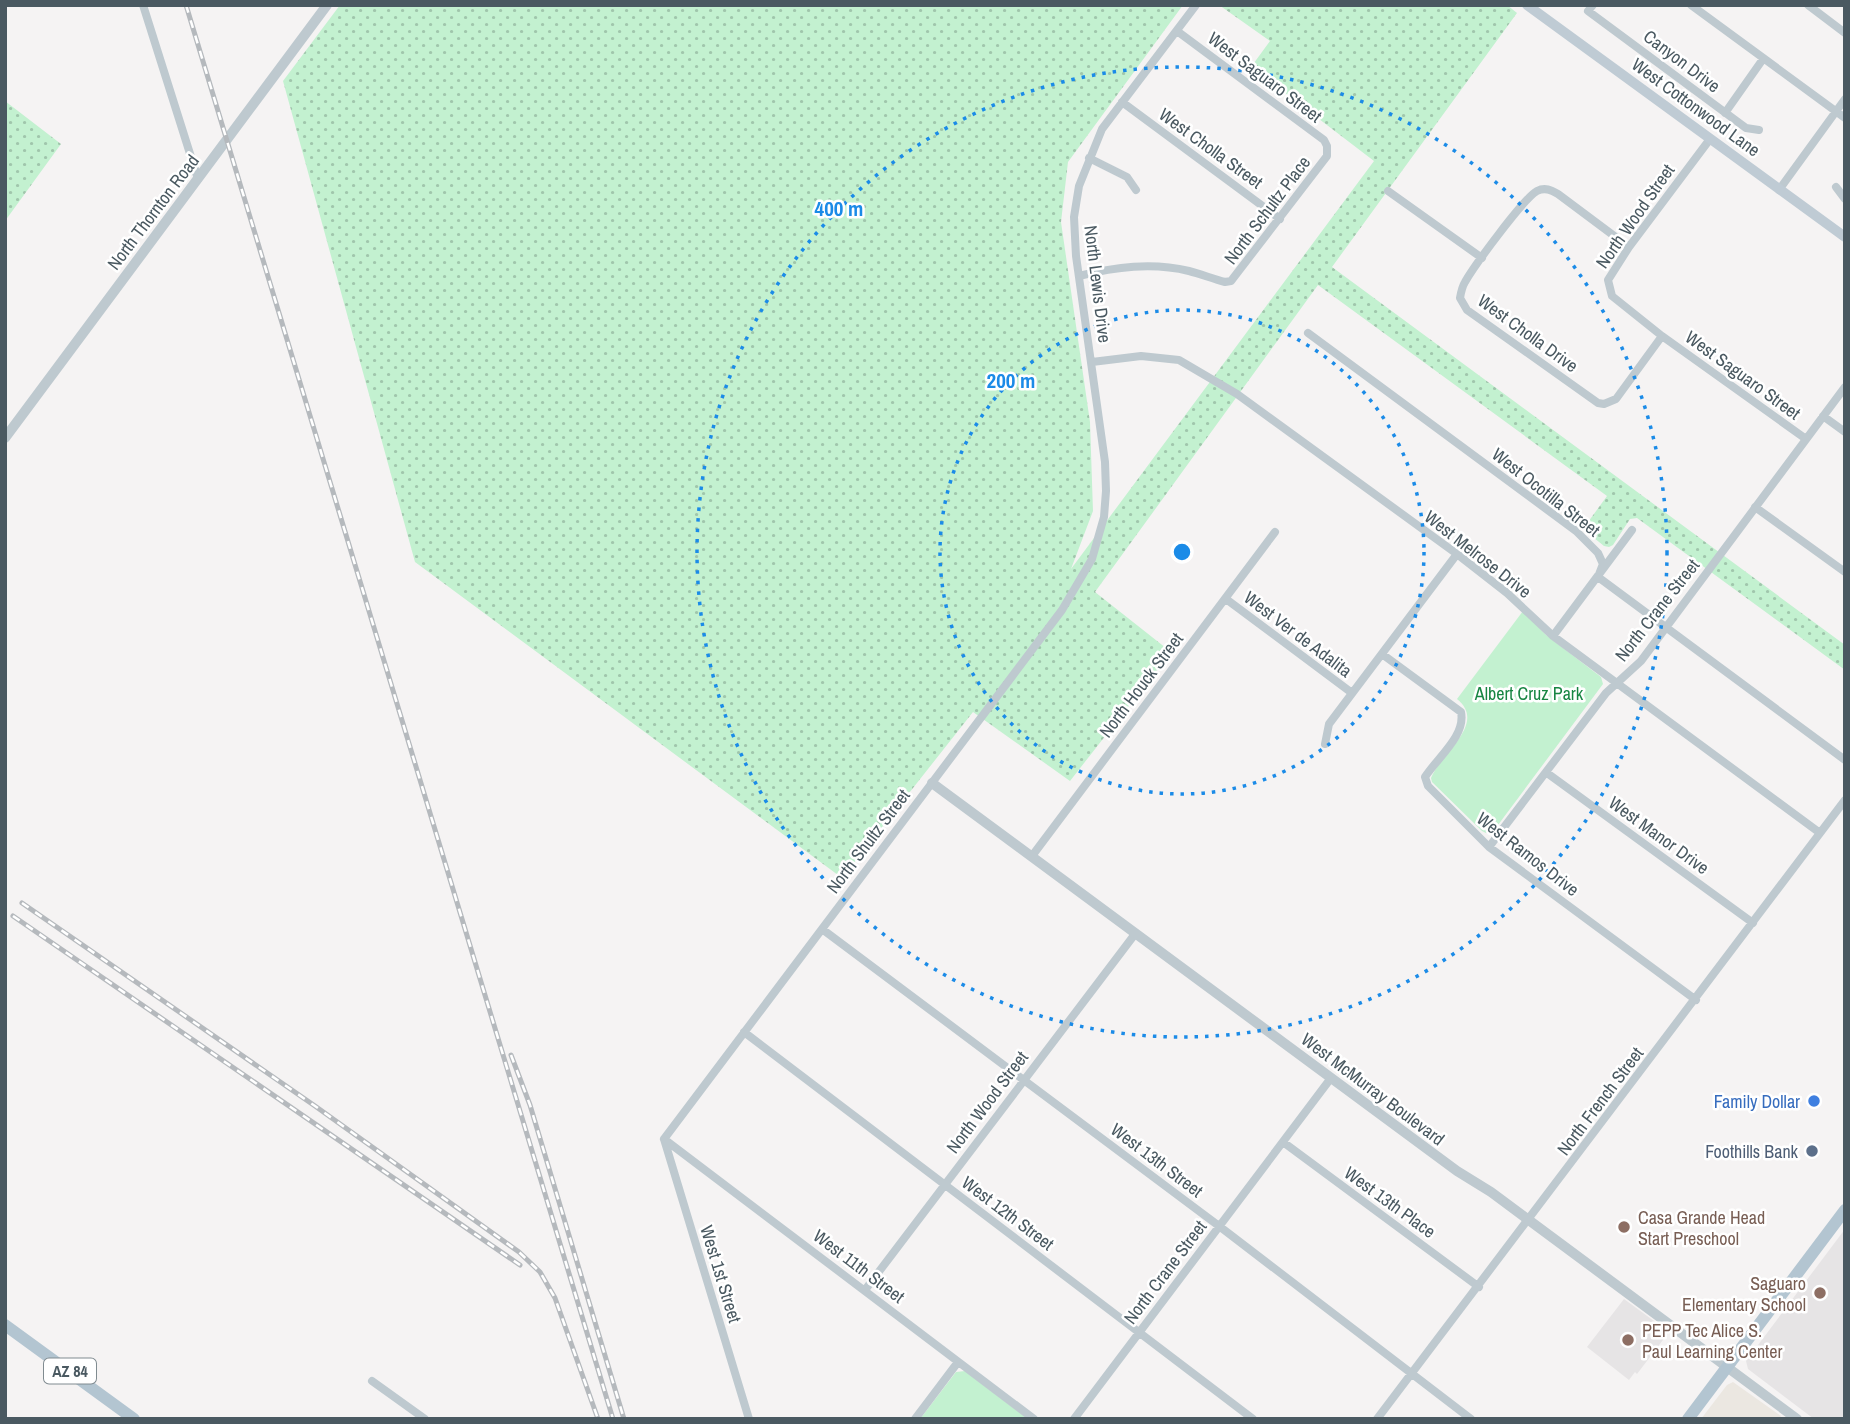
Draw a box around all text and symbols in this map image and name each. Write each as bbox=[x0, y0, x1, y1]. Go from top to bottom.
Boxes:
street label: Canyon Drive bbox=[1638, 24, 1726, 98]
street label: West Saguaro Street bbox=[1203, 26, 1327, 128]
street label: West Cottonwood Lane bbox=[1627, 52, 1765, 162]
street label: West Cholla Street bbox=[1154, 102, 1268, 194]
street label: North Thornton Road bbox=[101, 149, 205, 275]
street label: North Schultz Place bbox=[1218, 151, 1316, 269]
street label: North Wood Street bbox=[1590, 159, 1680, 273]
text: 400 m bbox=[815, 194, 863, 223]
street label: North Lewis Drive bbox=[1078, 224, 1118, 344]
street label: West Cholla Drive bbox=[1473, 288, 1583, 378]
street label: West Saguaro Street bbox=[1680, 325, 1806, 425]
text: 200 m bbox=[987, 366, 1035, 395]
street label: West Ocotilla Street bbox=[1487, 442, 1605, 542]
street label: West Melrose Drive bbox=[1419, 504, 1537, 604]
centre of rings bbox=[1170, 540, 1194, 564]
street label: North Crane Street bbox=[1609, 553, 1705, 667]
street label: West Ver de Adalita bbox=[1239, 585, 1357, 683]
street label: North Houck Street bbox=[1093, 627, 1189, 743]
park label: Albert Cruz Park bbox=[1474, 681, 1584, 706]
street label: North Shultz Street bbox=[820, 784, 916, 898]
street label: West Manor Drive bbox=[1604, 790, 1714, 880]
street label: West Ramos Drive bbox=[1472, 806, 1584, 902]
street label: West McMurray Boulevard bbox=[1296, 1027, 1450, 1151]
street label: North French Street bbox=[1551, 1042, 1649, 1160]
street label: North Wood Street bbox=[940, 1046, 1034, 1158]
place label: Family Dollar bbox=[1714, 1089, 1800, 1114]
marker: Family Dollar bbox=[1806, 1093, 1822, 1109]
street label: West 13th Street bbox=[1106, 1117, 1208, 1203]
place label: Foothills Bank bbox=[1705, 1139, 1799, 1164]
marker: Foothills Bank bbox=[1804, 1143, 1820, 1159]
street label: West 13th Place bbox=[1339, 1160, 1441, 1244]
street label: West 12th Street bbox=[957, 1170, 1059, 1256]
place label: Casa Grande Head Start Preschool bbox=[1638, 1205, 1765, 1251]
street label: North Crane Street bbox=[1118, 1215, 1212, 1329]
marker: Casa Grande Head Start Preschool bbox=[1616, 1219, 1632, 1235]
street label: West 1st Street bbox=[694, 1222, 748, 1326]
street label: West 11th Street bbox=[808, 1223, 910, 1309]
place label: Saguaro Elementary School bbox=[1682, 1271, 1806, 1317]
marker: Saguaro Elementary School bbox=[1812, 1285, 1828, 1301]
place label: PEPP Tec Alice S. Paul Learning Center bbox=[1642, 1318, 1782, 1364]
marker: PEPP Tec Alice S. Paul Learning Center bbox=[1620, 1332, 1636, 1348]
road number: AZ 84 bbox=[44, 1358, 96, 1384]

